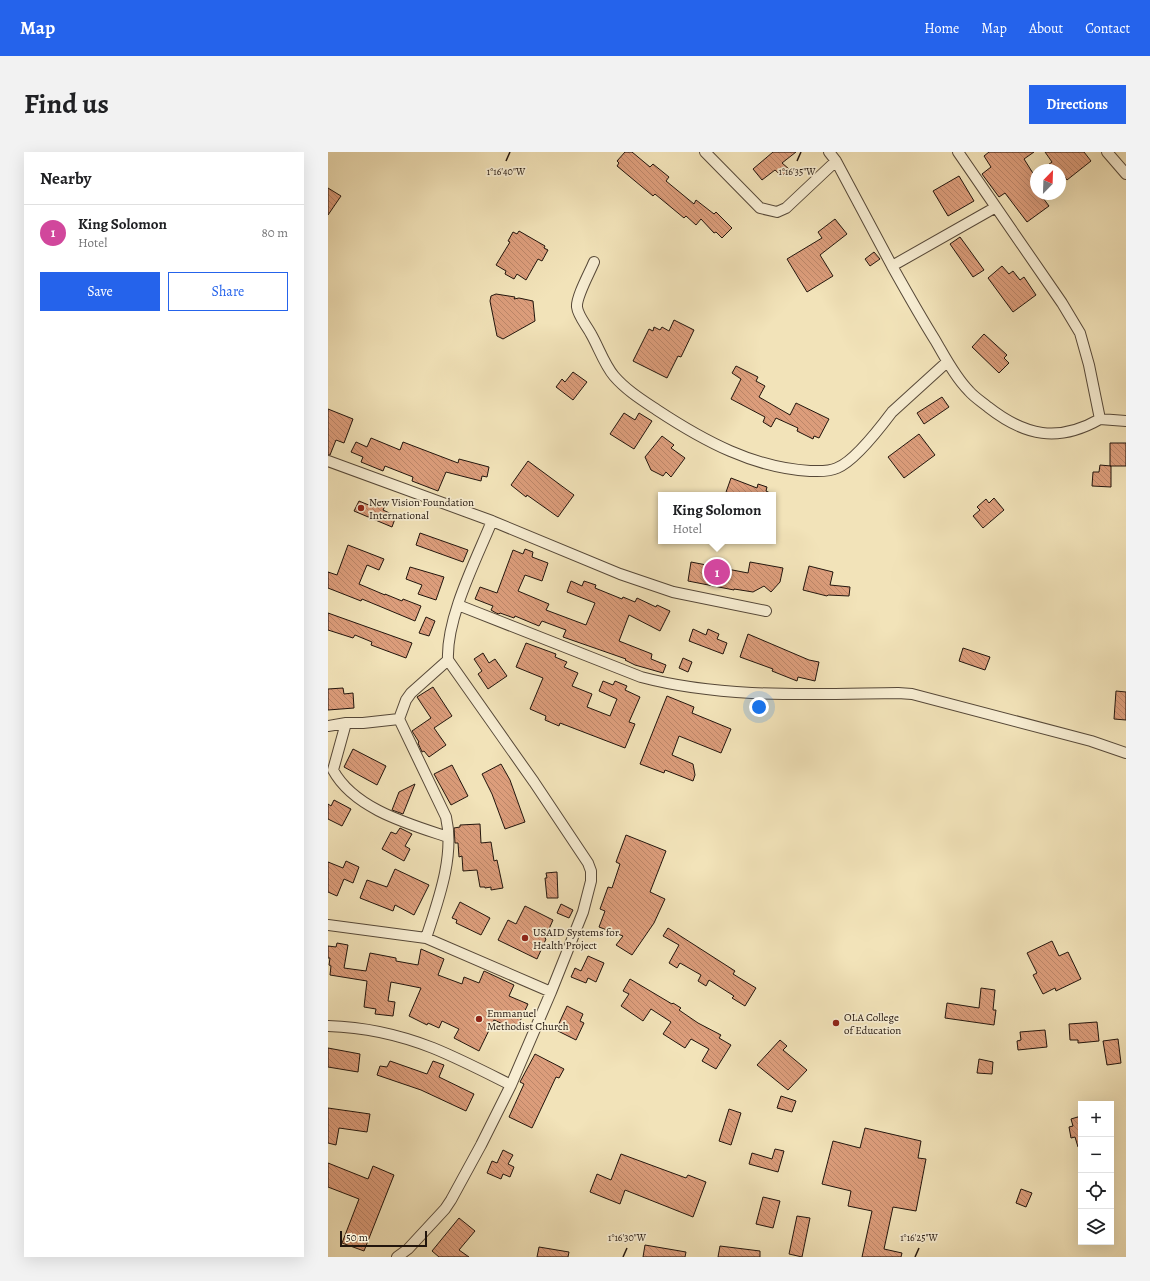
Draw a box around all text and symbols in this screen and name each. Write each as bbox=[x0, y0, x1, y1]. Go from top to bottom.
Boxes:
text: Map bbox=[20, 15, 55, 41]
text: Home bbox=[924, 19, 959, 38]
text: Map bbox=[981, 19, 1007, 38]
text: About bbox=[1029, 19, 1063, 38]
text: Contact bbox=[1085, 19, 1130, 38]
text: Find us bbox=[24, 85, 109, 123]
button: Directions bbox=[1029, 85, 1126, 124]
north arrow bbox=[1030, 164, 1066, 200]
text: 1°16'40"W bbox=[487, 165, 526, 178]
text: 1°16'35"W bbox=[779, 165, 816, 178]
text: Nearby bbox=[40, 167, 91, 190]
text: King Solomon bbox=[78, 214, 167, 234]
text: 1 bbox=[51, 224, 55, 241]
text: 80 m bbox=[261, 224, 288, 241]
text: Hotel bbox=[78, 234, 107, 251]
button: Save bbox=[40, 272, 160, 311]
button: Share bbox=[168, 272, 288, 311]
popup bbox=[658, 492, 776, 544]
place label: New Vision Foundation International bbox=[369, 495, 474, 523]
text: King Solomon bbox=[673, 500, 761, 520]
marker: New Vision Foundation International bbox=[356, 503, 366, 513]
text: Hotel bbox=[673, 520, 702, 537]
pin: 1 bbox=[704, 557, 730, 587]
your location bbox=[749, 697, 769, 717]
place label: USAID Systems for Health Project bbox=[533, 925, 619, 953]
marker: USAID Systems for Health Project bbox=[520, 933, 530, 943]
place label: Emmanuel Methodist Church bbox=[487, 1006, 569, 1034]
place label: OLA College of Education bbox=[844, 1010, 901, 1038]
marker: Emmanuel Methodist Church bbox=[474, 1014, 484, 1024]
marker: OLA College of Education bbox=[831, 1018, 841, 1028]
map controls bbox=[1078, 1101, 1114, 1245]
button: + bbox=[1078, 1101, 1114, 1137]
button: − bbox=[1078, 1137, 1114, 1173]
button: locate bbox=[1078, 1173, 1114, 1209]
button: layers bbox=[1078, 1209, 1114, 1245]
scale bar bbox=[340, 1229, 427, 1248]
text: 50 m bbox=[346, 1230, 368, 1245]
text: 1°16'30"W bbox=[608, 1231, 647, 1244]
text: 1°16'25"W bbox=[900, 1231, 938, 1244]

